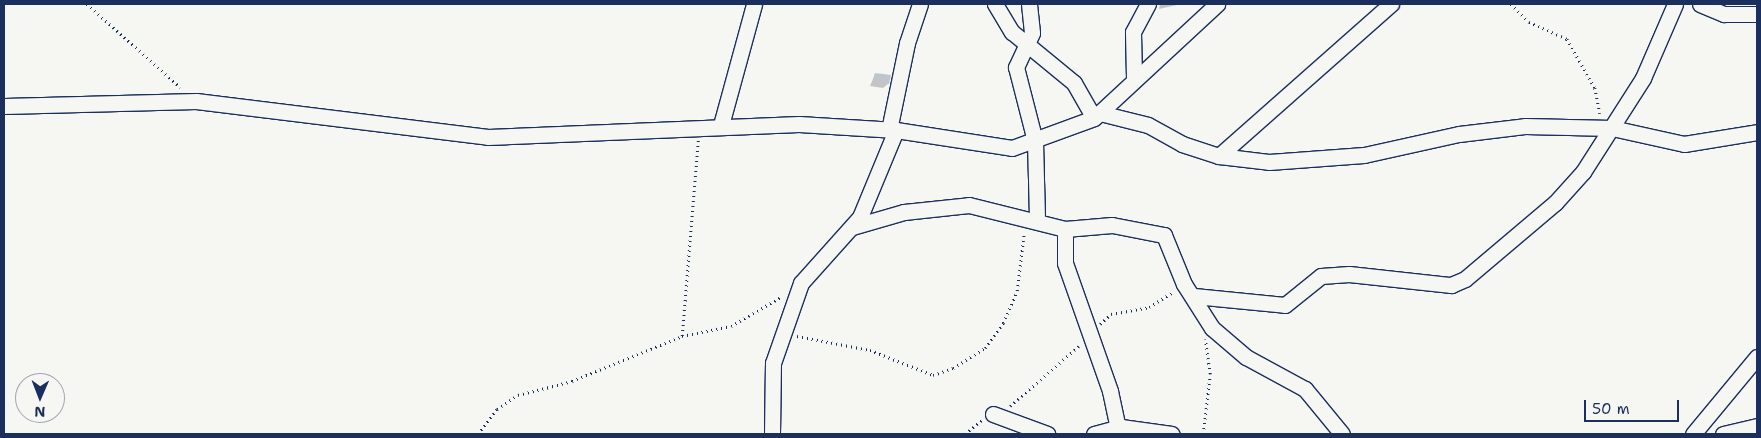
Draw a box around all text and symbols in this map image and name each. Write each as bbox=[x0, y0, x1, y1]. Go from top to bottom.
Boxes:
north arrow bbox=[15, 373, 65, 423]
scale bar bbox=[1586, 390, 1681, 422]
text: 50 m bbox=[1592, 399, 1630, 419]
text: N bbox=[34, 403, 45, 421]

